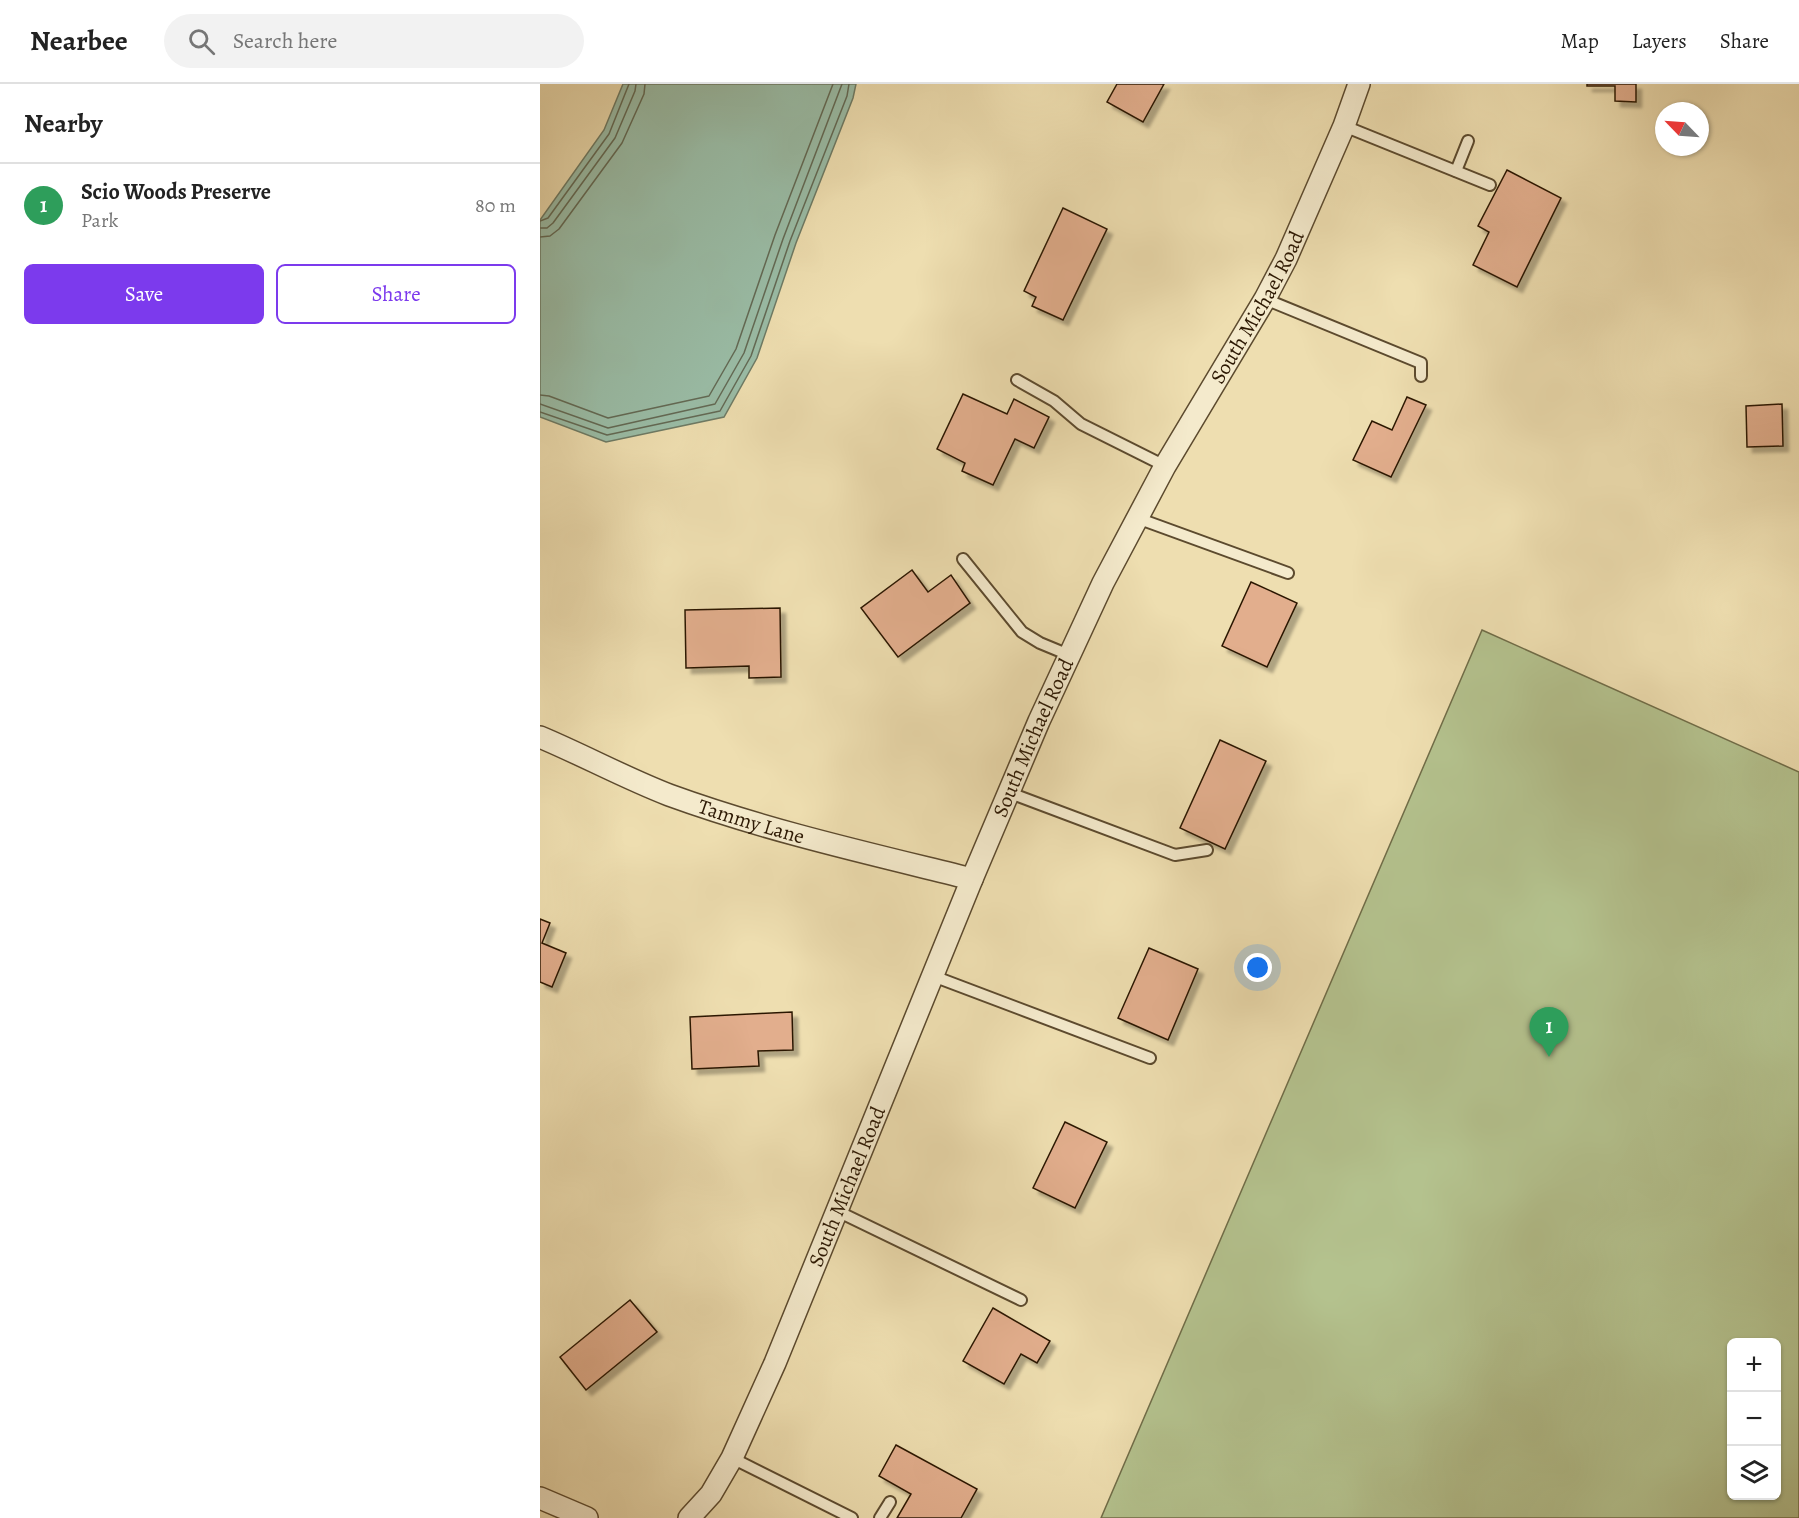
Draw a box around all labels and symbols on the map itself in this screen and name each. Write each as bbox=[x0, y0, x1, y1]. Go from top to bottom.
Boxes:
north arrow bbox=[1655, 102, 1709, 156]
street label: South Michael Road bbox=[1204, 226, 1311, 389]
street label: South Michael Road bbox=[986, 653, 1080, 821]
street label: Tammy Lane bbox=[694, 792, 808, 850]
your location bbox=[1243, 953, 1272, 982]
pin: 1 bbox=[1530, 1008, 1568, 1057]
street label: South Michael Road bbox=[802, 1102, 892, 1271]

